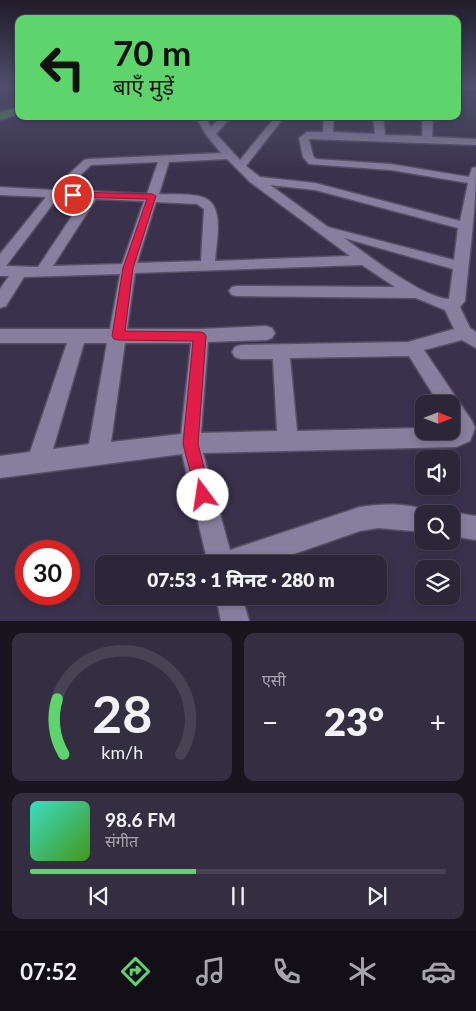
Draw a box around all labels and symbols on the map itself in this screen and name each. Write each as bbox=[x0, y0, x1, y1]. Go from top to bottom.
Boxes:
pin bbox=[52, 174, 94, 216]
north arrow bbox=[415, 395, 460, 440]
position arrow bbox=[176, 468, 228, 520]
speed limit sign: 30 bbox=[15, 540, 80, 605]

